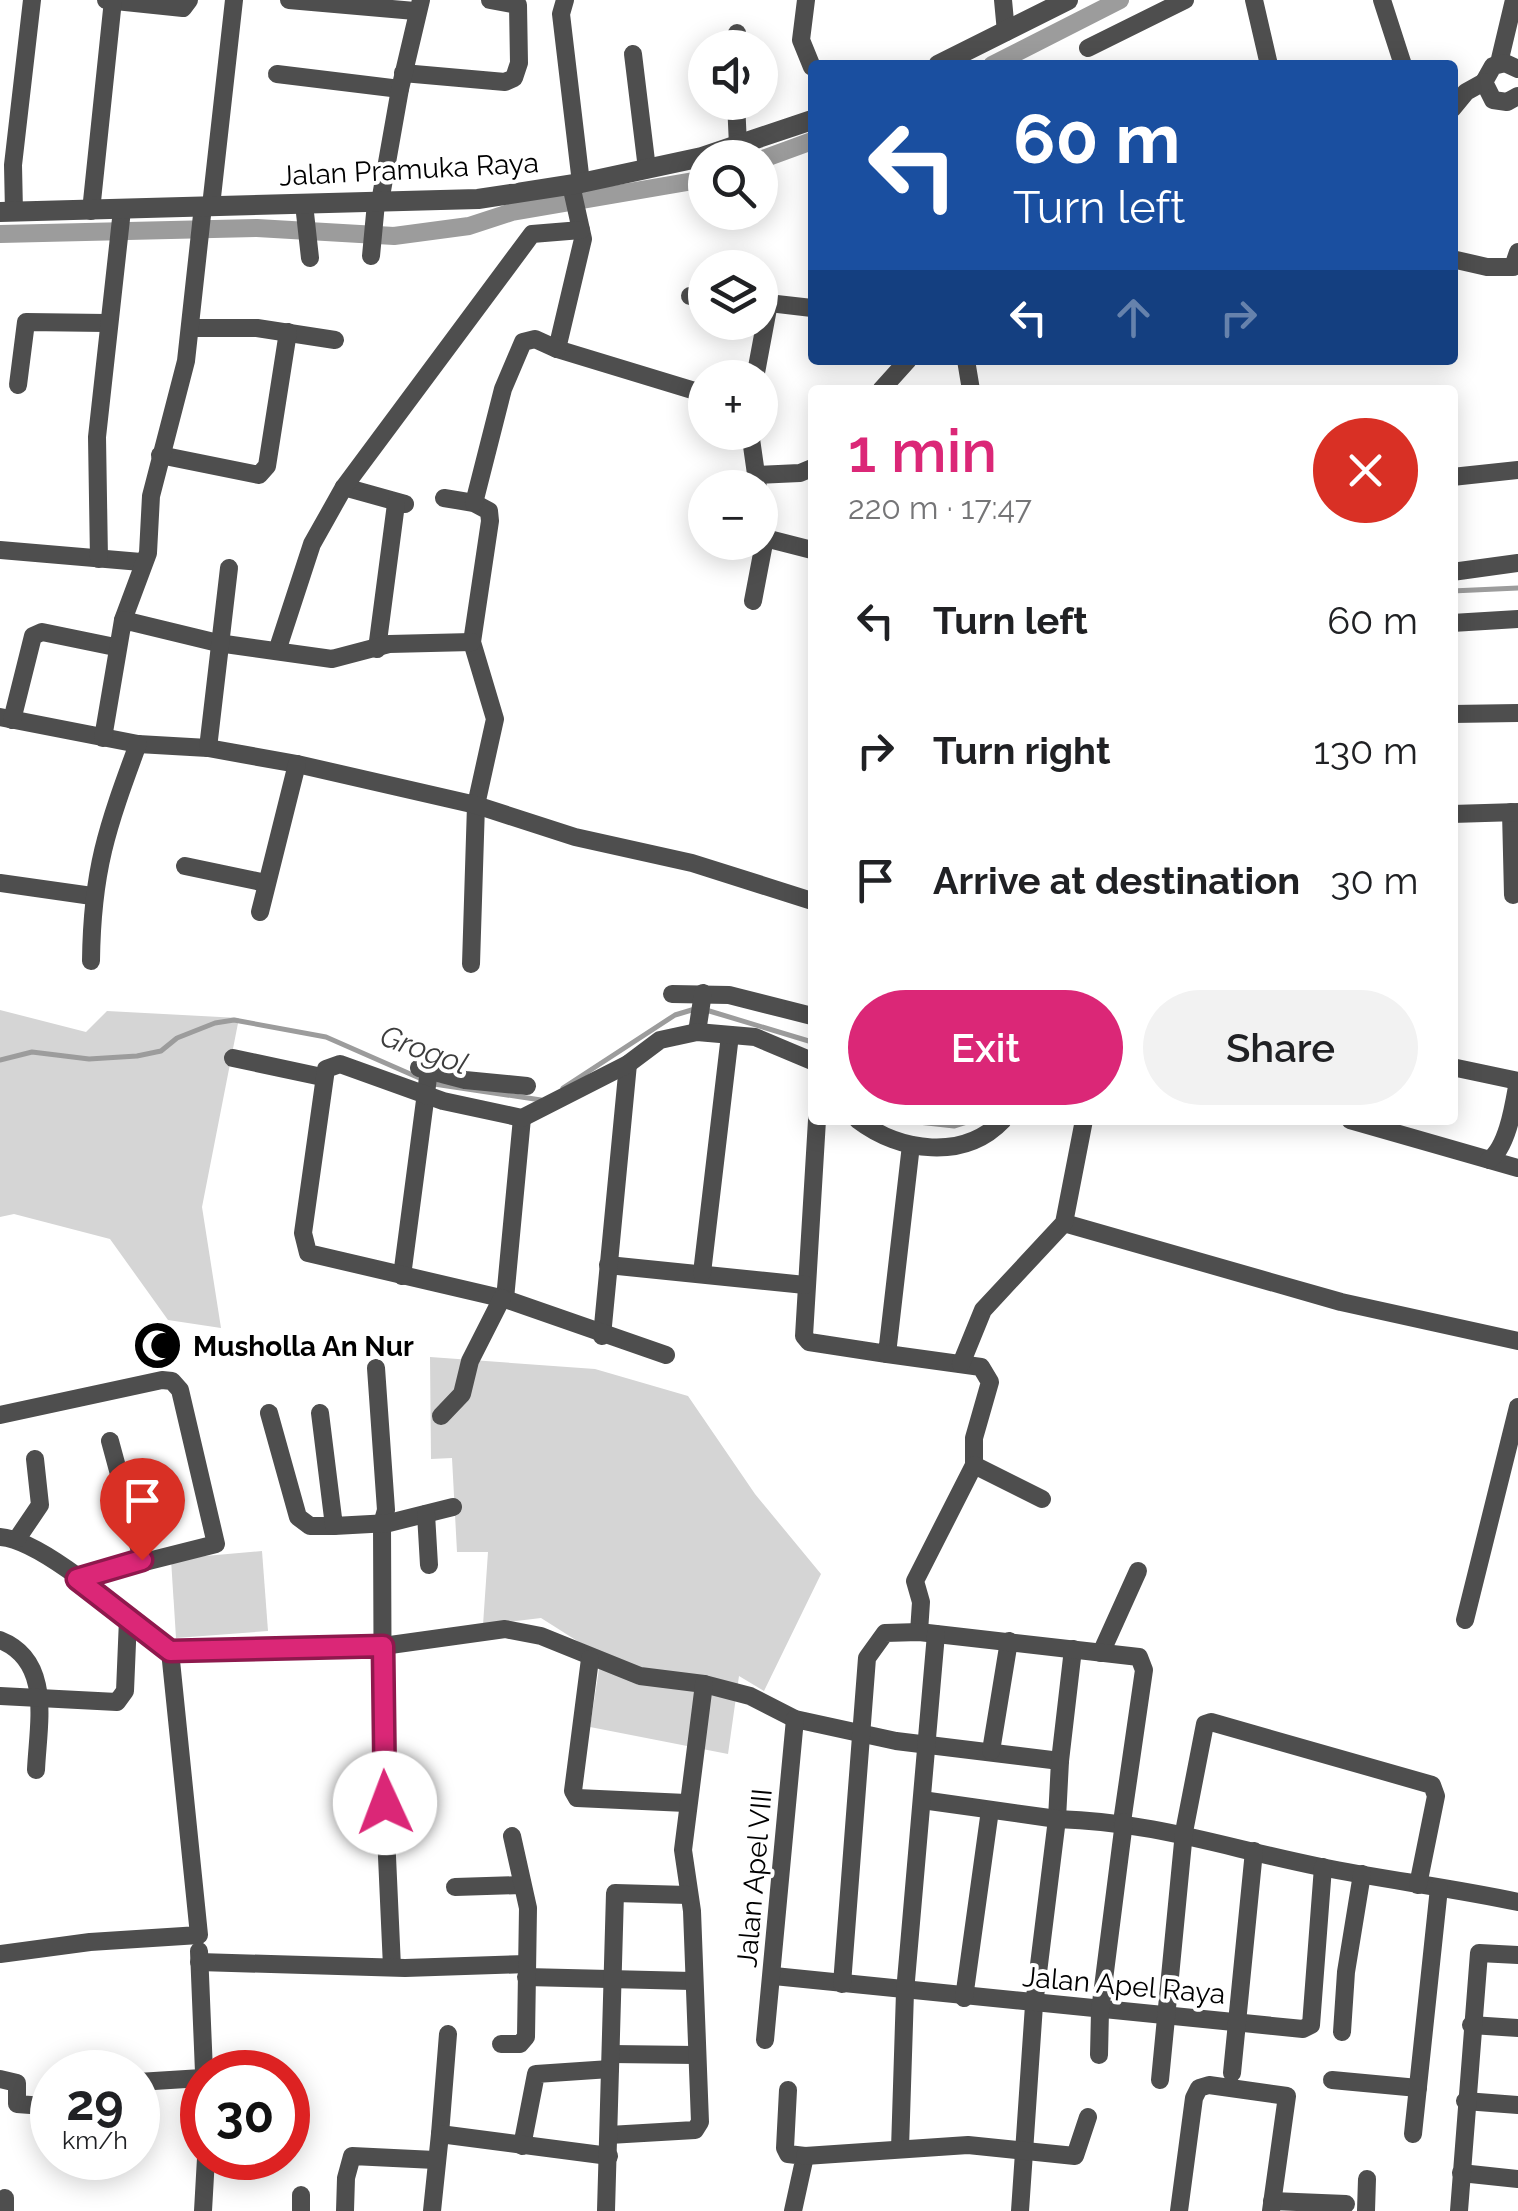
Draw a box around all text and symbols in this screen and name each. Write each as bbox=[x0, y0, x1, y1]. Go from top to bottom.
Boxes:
map controls bbox=[688, 30, 778, 560]
button: sound bbox=[688, 30, 778, 120]
text: 60 m bbox=[1013, 97, 1180, 179]
icon: left bbox=[848, 100, 978, 230]
button: search bbox=[688, 140, 778, 230]
street label: Jalan Pramuka Raya bbox=[278, 146, 540, 193]
text: Turn left bbox=[1013, 181, 1185, 234]
button: layers bbox=[688, 250, 778, 340]
icon: left bbox=[1001, 290, 1056, 345]
icon: ahead bbox=[1106, 290, 1161, 345]
icon: right bbox=[1211, 290, 1266, 345]
button: + bbox=[688, 360, 778, 450]
text: 1 min bbox=[848, 416, 997, 486]
button: close bbox=[1313, 418, 1418, 523]
button: − bbox=[688, 470, 778, 560]
text: 220 m · 17:47 bbox=[848, 489, 1032, 526]
icon: left bbox=[848, 593, 903, 648]
text: Turn left bbox=[933, 598, 1088, 643]
text: 60 m bbox=[1327, 598, 1418, 643]
icon: right bbox=[848, 723, 903, 778]
text: Turn right bbox=[933, 728, 1110, 773]
text: 130 m bbox=[1314, 728, 1418, 773]
icon: arrive bbox=[848, 853, 903, 908]
text: Arrive at destination bbox=[933, 858, 1300, 903]
text: 30 m bbox=[1330, 858, 1418, 903]
button: Exit bbox=[848, 990, 1123, 1105]
button: Share bbox=[1143, 990, 1418, 1105]
water label: Grogol bbox=[376, 1018, 473, 1081]
mosque icon: Musholla An Nur bbox=[132, 1320, 184, 1372]
place label: Musholla An Nur bbox=[193, 1330, 414, 1363]
pin bbox=[100, 1458, 185, 1561]
icon: arrive bbox=[115, 1473, 170, 1528]
position arrow bbox=[333, 1751, 437, 1855]
street label: Jalan Apel VIII bbox=[730, 1787, 779, 1969]
street label: Jalan Apel Raya bbox=[1021, 1960, 1227, 2011]
speed limit sign: 30 bbox=[180, 2050, 310, 2180]
text: 29 bbox=[66, 2073, 124, 2132]
text: km/h bbox=[62, 2125, 128, 2155]

